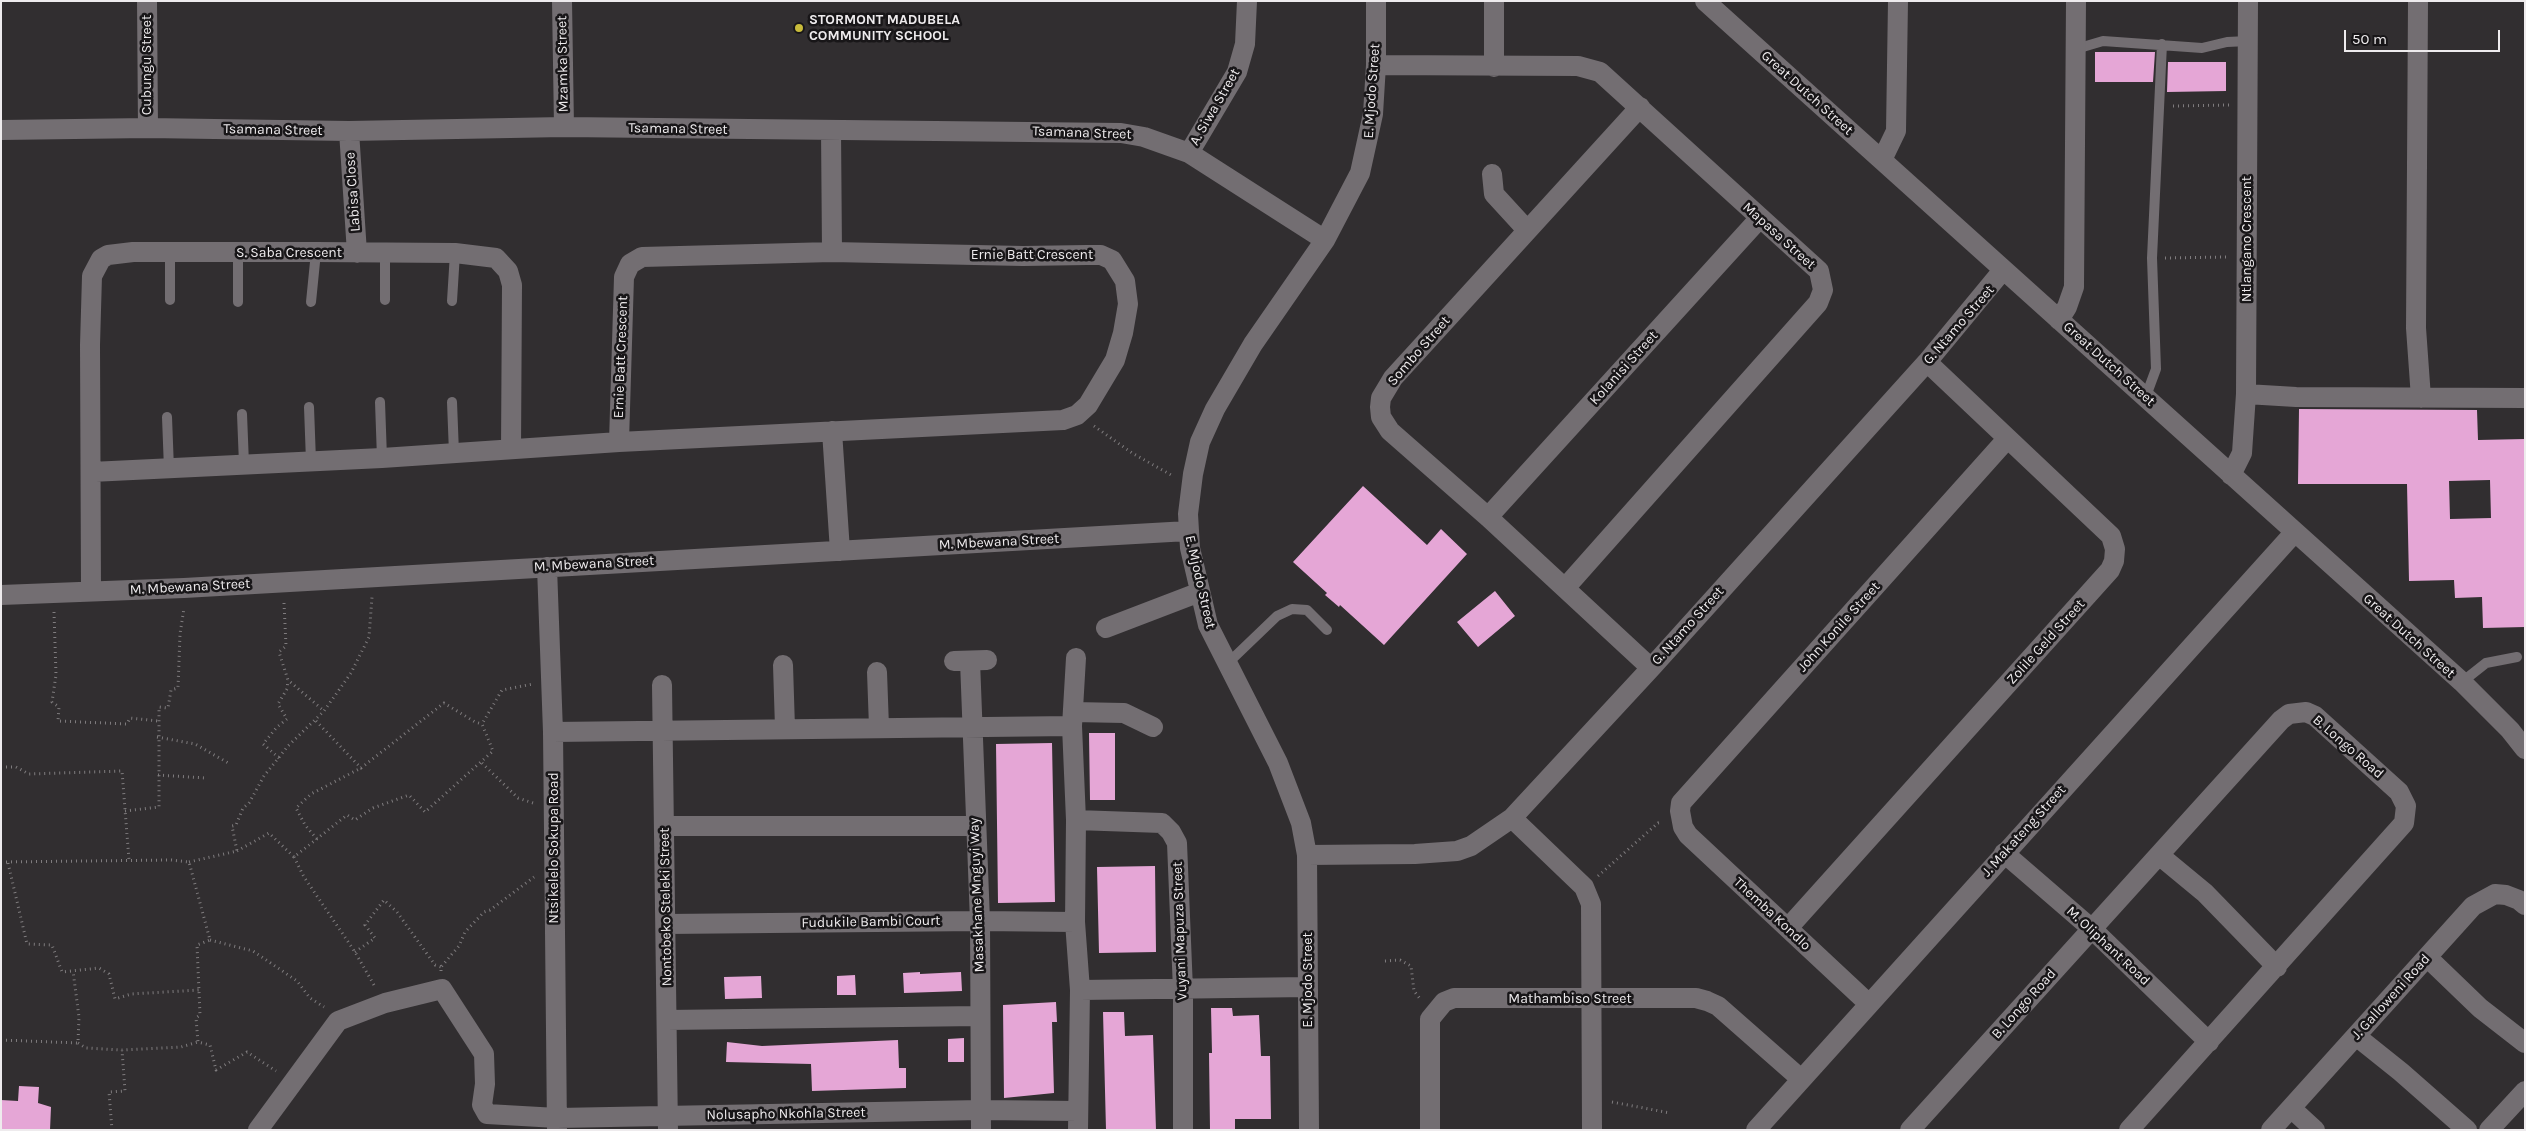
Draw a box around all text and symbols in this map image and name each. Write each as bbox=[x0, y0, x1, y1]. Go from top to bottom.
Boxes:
place label: STORMONT MADUBELA COMMUNITY SCHOOL bbox=[809, 12, 960, 44]
street label: Cubungu Street bbox=[139, 15, 155, 115]
street label: Mzamka Street bbox=[554, 16, 572, 112]
scale bar bbox=[2346, 20, 2502, 52]
marker: STORMONT MADUBELA COMMUNITY SCHOOL bbox=[793, 22, 805, 34]
text: 50 m bbox=[2352, 30, 2387, 48]
street label: E. Mjodo Street bbox=[1360, 43, 1384, 139]
street label: Great Dutch Street bbox=[1758, 47, 1856, 139]
street label: A. Siwa Street bbox=[1186, 66, 1244, 148]
street label: Tsamana Street bbox=[628, 120, 728, 138]
street label: Tsamana Street bbox=[223, 121, 323, 139]
street label: Tsamana Street bbox=[1032, 123, 1132, 143]
street label: Labisa Close bbox=[342, 152, 364, 232]
street label: Ntlangano Crescent bbox=[2239, 176, 2255, 302]
street label: Mapasa Street bbox=[1739, 199, 1819, 273]
street label: S. Saba Crescent bbox=[236, 245, 342, 261]
street label: Ernie Batt Crescent bbox=[971, 247, 1093, 263]
street label: G. Ntamo Street bbox=[1920, 282, 1998, 368]
street label: Ernie Batt Crescent bbox=[610, 295, 632, 419]
street label: Sombo Street bbox=[1384, 313, 1454, 389]
street label: Great Dutch Street bbox=[2060, 318, 2158, 410]
street label: Kolanisi Street bbox=[1586, 328, 1662, 408]
street label: M. Mbewana Street bbox=[938, 530, 1060, 554]
street label: E. Mjodo Street bbox=[1181, 534, 1219, 630]
street label: M. Mbewana Street bbox=[533, 552, 655, 576]
street label: M. Mbewana Street bbox=[129, 575, 251, 599]
street label: John Konile Street bbox=[1794, 579, 1884, 675]
street label: G. Ntamo Street bbox=[1648, 583, 1728, 669]
street label: Great Dutch Street bbox=[2360, 590, 2458, 682]
street label: Zolile Geld Street bbox=[2003, 596, 2089, 688]
street label: B. Longo Road bbox=[2309, 712, 2387, 782]
street label: Ntsikelelo Sokupa Road bbox=[546, 772, 562, 924]
street label: J. Makateng Street bbox=[1979, 782, 2069, 880]
street label: Masakhane Mnguyi Way bbox=[966, 817, 988, 973]
street label: Nontobeko Steleki Street bbox=[656, 827, 676, 987]
street label: Vuyani Mapuza Street bbox=[1169, 861, 1191, 1001]
street label: Themba Kondlo bbox=[1730, 874, 1814, 954]
street label: M. Oliphant Road bbox=[2063, 903, 2153, 989]
street label: Fudukile Bambi Court bbox=[801, 912, 941, 932]
street label: E. Mjodo Street bbox=[1300, 932, 1316, 1028]
street label: J. Galloweni Road bbox=[2348, 951, 2434, 1043]
street label: B. Longo Road bbox=[1988, 966, 2060, 1042]
street label: Mathambiso Street bbox=[1508, 991, 1632, 1007]
street label: Nolusapho Nkohla Street bbox=[706, 1104, 866, 1124]

